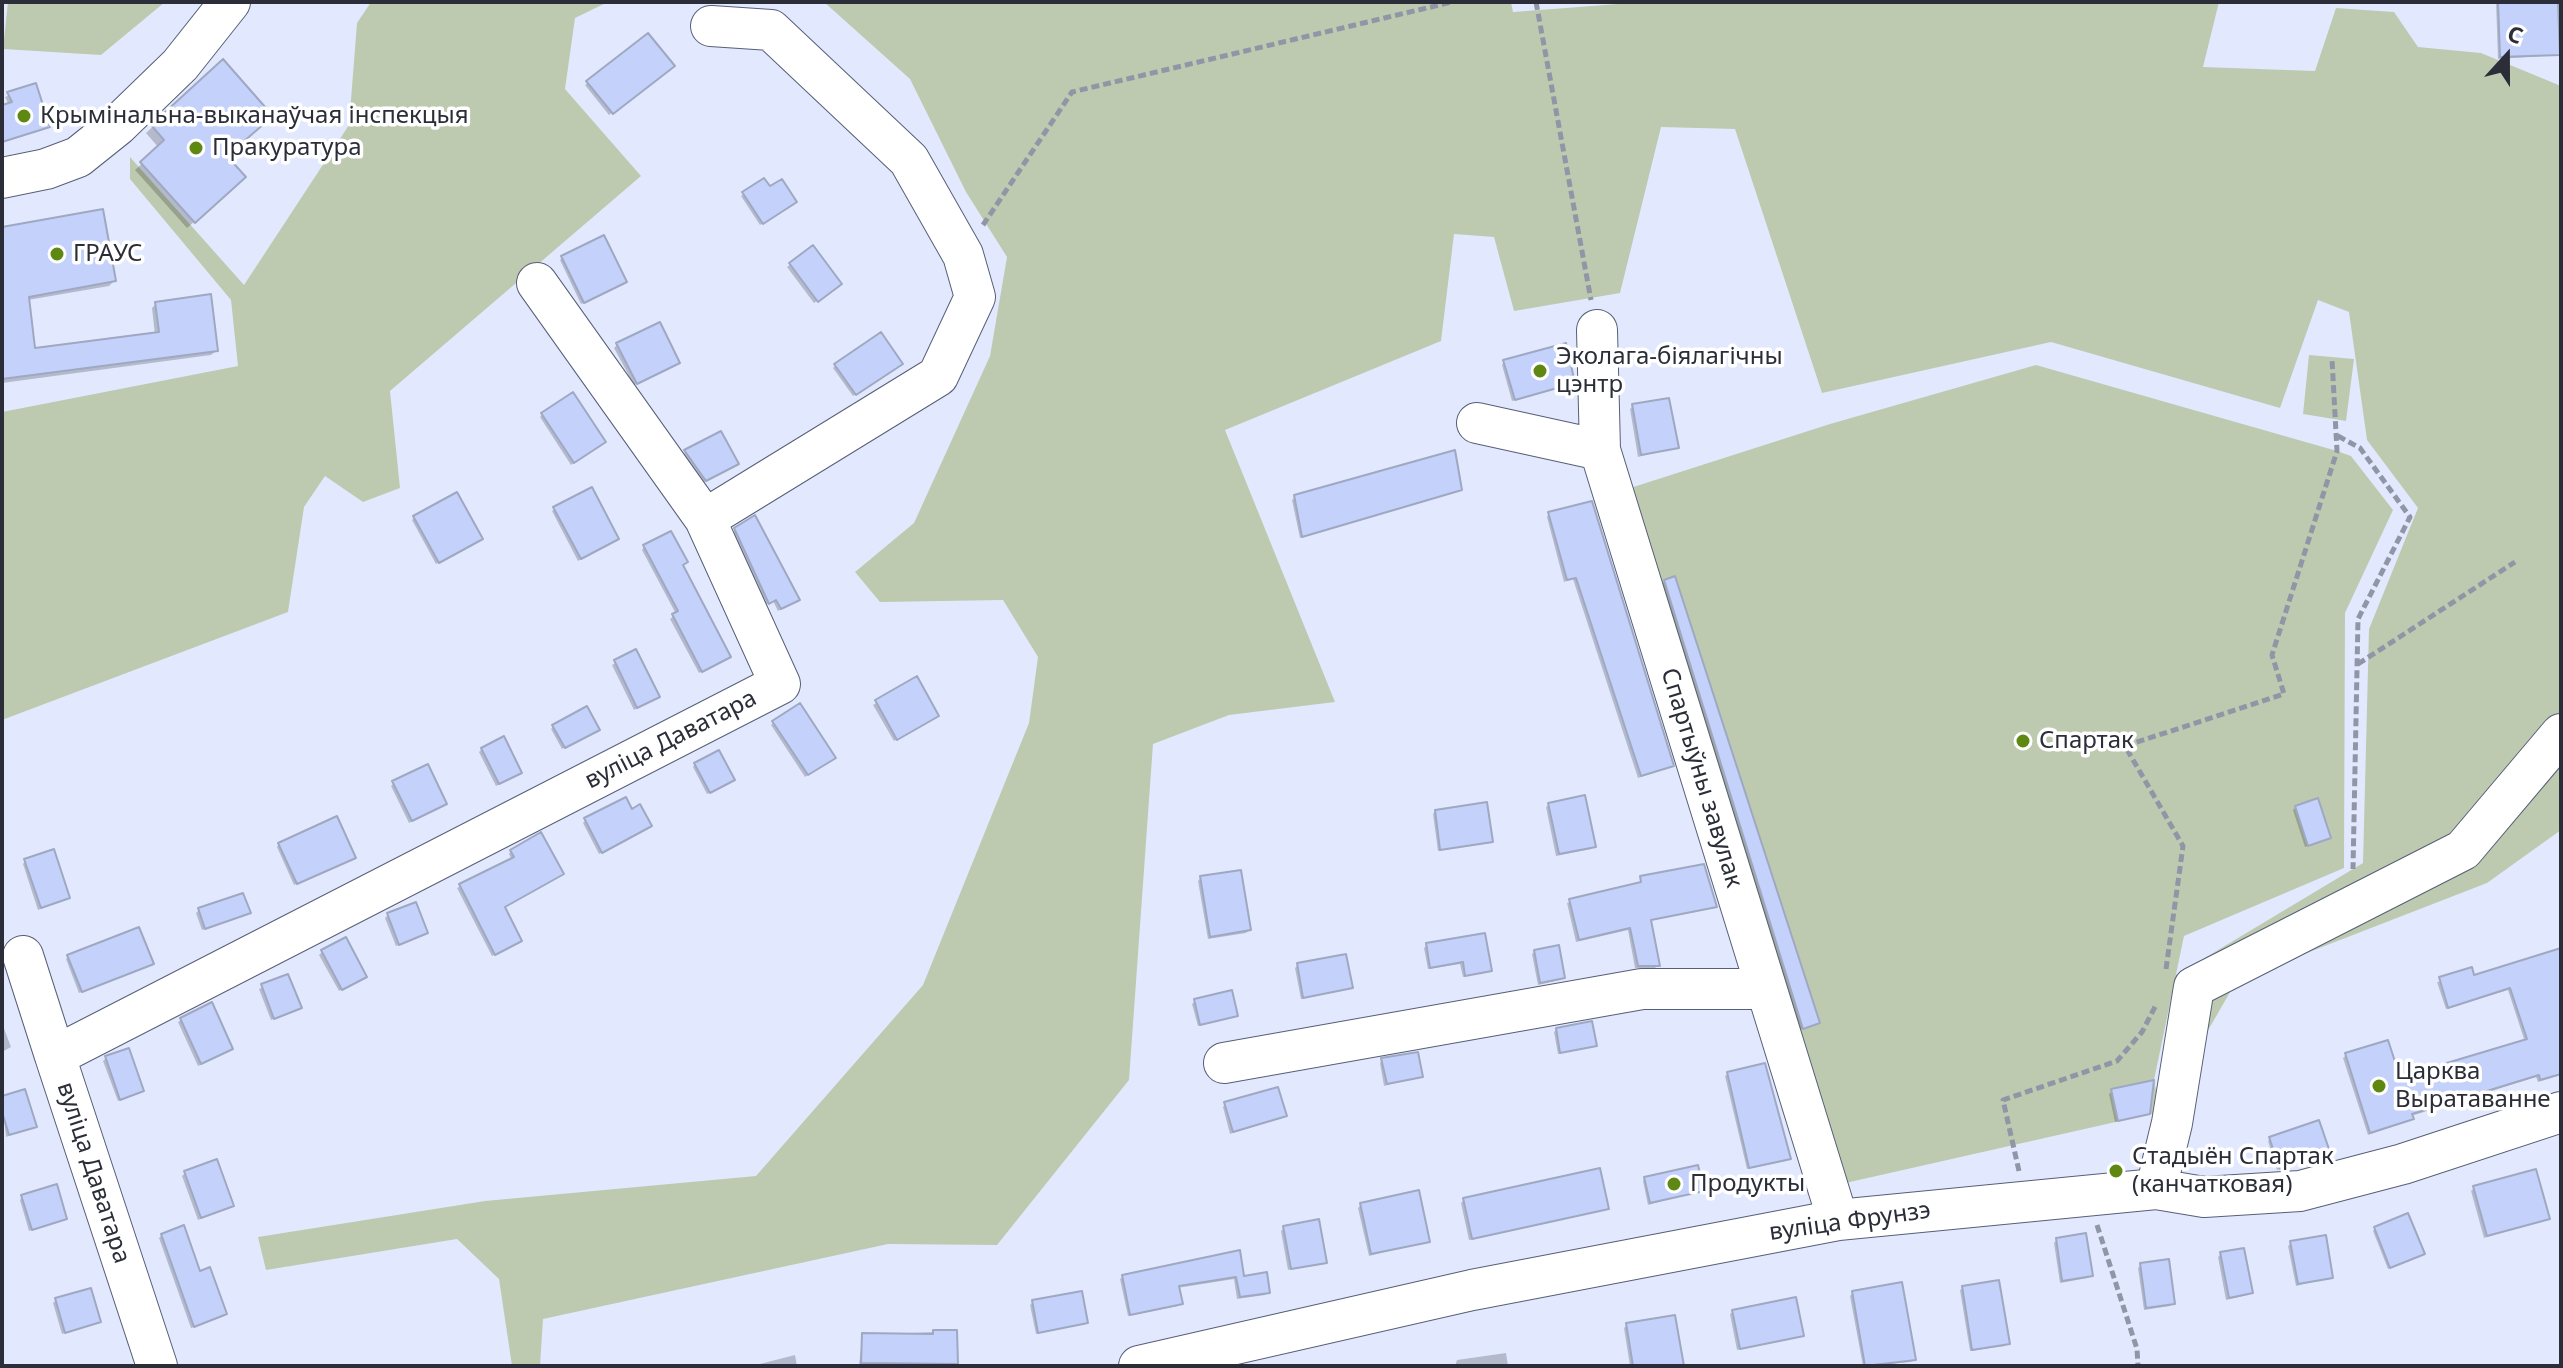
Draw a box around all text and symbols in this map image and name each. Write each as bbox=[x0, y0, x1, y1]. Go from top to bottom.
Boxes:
north arrow bbox=[2467, 16, 2547, 96]
text: С bbox=[2504, 17, 2528, 50]
place label: Крымінальна-выканаўчая інспекцыя bbox=[40, 102, 468, 130]
marker: Крымінальна-выканаўчая інспекцыя bbox=[15, 107, 33, 125]
place label: Пракуратура bbox=[212, 134, 361, 162]
marker: Пракуратура bbox=[187, 139, 205, 157]
place label: ГРАУС bbox=[73, 240, 142, 268]
marker: ГРАУС bbox=[48, 245, 66, 263]
place label: Эколага-біялагічны цэнтр bbox=[1556, 343, 1783, 399]
marker: Эколага-біялагічны цэнтр bbox=[1531, 362, 1549, 380]
street label: Спартыўны завулак bbox=[1654, 665, 1748, 891]
street label: вуліца Даватара bbox=[580, 684, 762, 796]
place label: Спартак bbox=[2039, 727, 2134, 755]
marker: Спартак bbox=[2014, 732, 2032, 750]
place label: Царква Выратаванне bbox=[2395, 1058, 2551, 1114]
marker: Царква Выратаванне bbox=[2370, 1077, 2388, 1095]
street label: вуліца Даватара bbox=[50, 1079, 136, 1267]
place label: Стадыён Спартак (канчатковая) bbox=[2132, 1143, 2334, 1199]
marker: Стадыён Спартак (канчатковая) bbox=[2107, 1162, 2125, 1180]
place label: Продукты bbox=[1690, 1170, 1805, 1198]
marker: Продукты bbox=[1665, 1175, 1683, 1193]
street label: вуліца Фрунзэ bbox=[1767, 1196, 1933, 1248]

